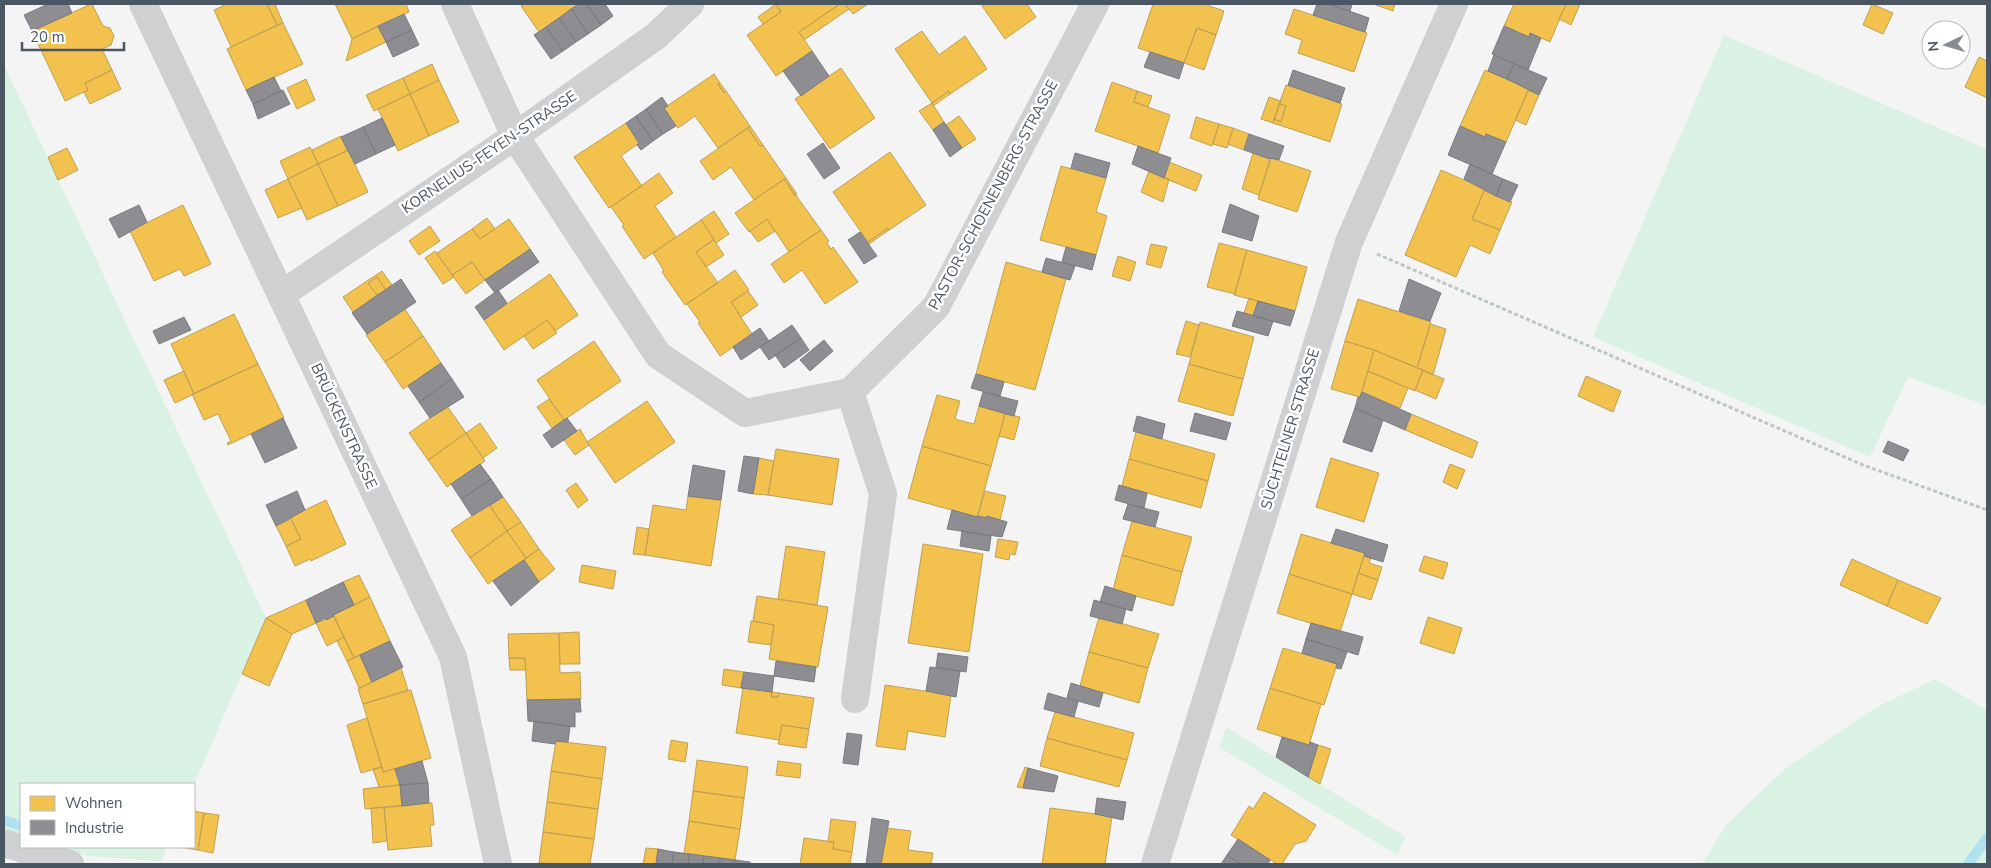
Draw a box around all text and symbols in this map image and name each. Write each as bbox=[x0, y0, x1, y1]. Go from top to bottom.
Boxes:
scale bar bbox=[22, 20, 125, 52]
north arrow bbox=[1921, 20, 1971, 70]
text: 20 m bbox=[30, 27, 65, 47]
text: N bbox=[1924, 40, 1943, 52]
street label: PASTOR-SCHOENENBERG-STRASSE bbox=[924, 77, 1062, 313]
street label: KORNELIUS-FEYEN-STRASSE bbox=[398, 86, 580, 218]
street label: SÜCHTELNER STRASSE bbox=[1256, 346, 1324, 512]
street label: BRÜCKENSTRASSE bbox=[306, 360, 382, 492]
legend bbox=[20, 783, 195, 848]
text: Wohnen bbox=[65, 793, 123, 813]
text: Industrie bbox=[65, 818, 124, 838]

